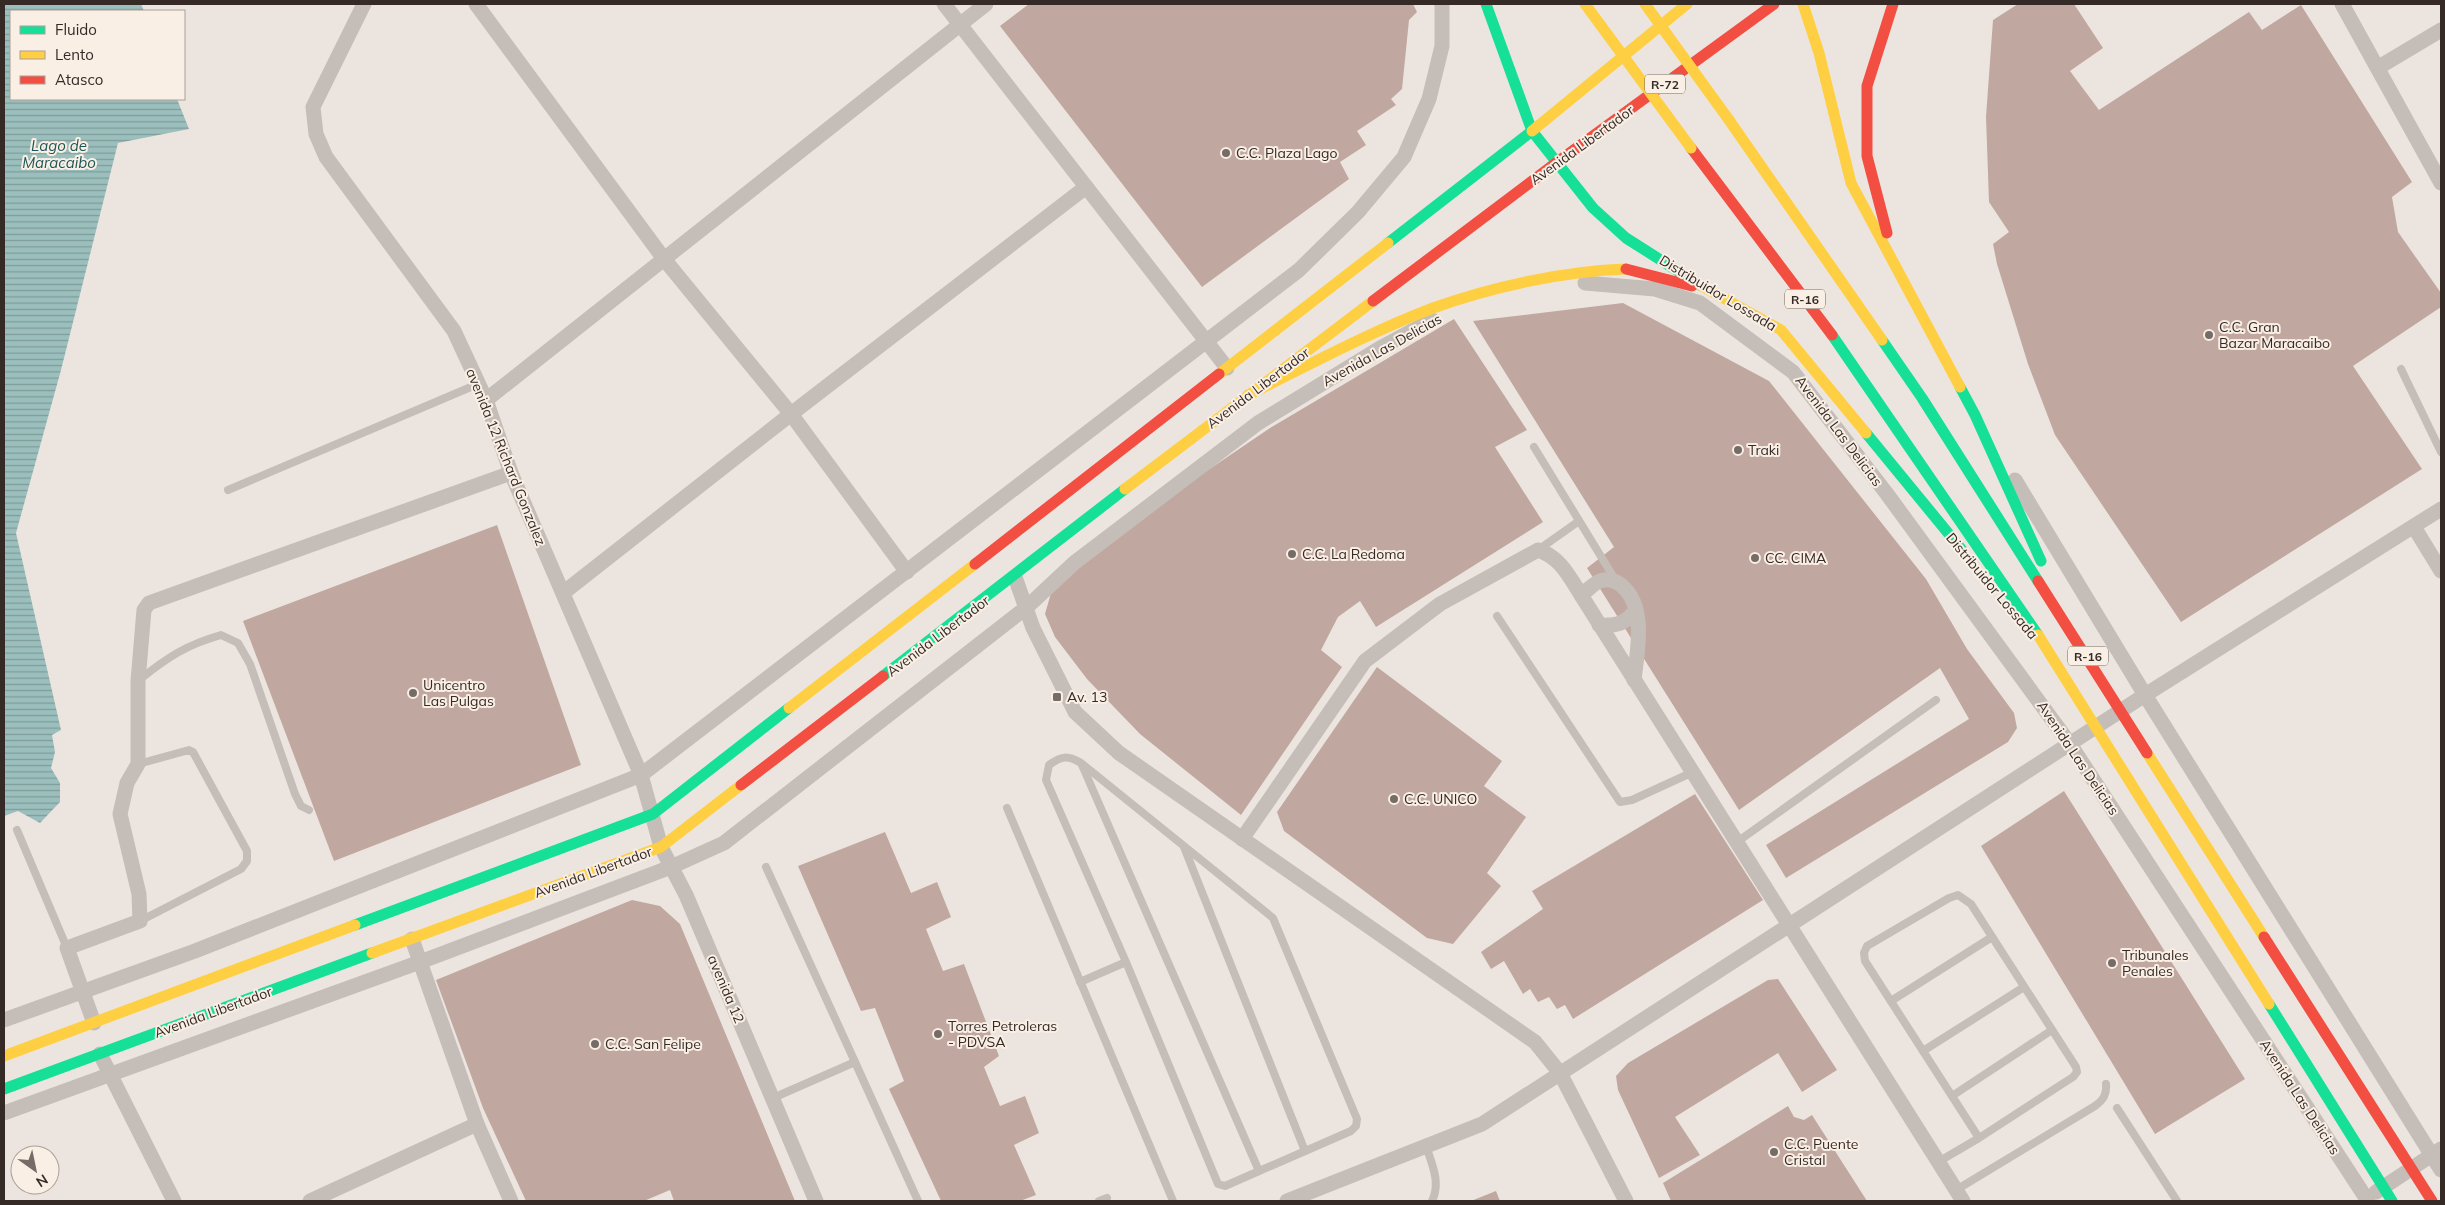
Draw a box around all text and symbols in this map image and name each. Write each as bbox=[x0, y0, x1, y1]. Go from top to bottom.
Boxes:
legend bbox=[10, 10, 185, 100]
text: Fluido bbox=[55, 20, 97, 39]
text: Lento bbox=[55, 45, 94, 64]
text: Atasco bbox=[55, 70, 103, 89]
road number: R-72 bbox=[1645, 74, 1685, 94]
street label: Avenida Libertador bbox=[1527, 101, 1638, 189]
water label: Lago de Maracaibo bbox=[22, 136, 96, 172]
place label: C.C. Plaza Lago bbox=[1236, 144, 1338, 162]
marker: C.C. Plaza Lago bbox=[1220, 147, 1232, 159]
street label: Distribuidor Lossada bbox=[1656, 251, 1780, 335]
road number: R-16 bbox=[1785, 290, 1825, 308]
street label: Avenida Las Delicias bbox=[1319, 310, 1445, 390]
place label: C.C. Gran Bazar Maracaibo bbox=[2219, 318, 2330, 352]
marker: C.C. Gran Bazar Maracaibo bbox=[2203, 329, 2215, 341]
street label: Avenida Libertador bbox=[1203, 343, 1314, 433]
street label: avenida 12 Richard Gonzalez bbox=[462, 366, 550, 548]
street label: Avenida Las Delicias bbox=[1792, 372, 1886, 490]
place label: Traki bbox=[1748, 441, 1779, 459]
marker: Traki bbox=[1732, 444, 1744, 456]
street label: Distribuidor Lossada bbox=[1942, 529, 2042, 643]
place label: C.C. La Redoma bbox=[1302, 545, 1405, 563]
marker: C.C. La Redoma bbox=[1286, 548, 1298, 560]
place label: CC. CIMA bbox=[1765, 549, 1827, 567]
marker: CC. CIMA bbox=[1749, 552, 1761, 564]
street label: Avenida Libertador bbox=[883, 591, 994, 681]
road number: R-16 bbox=[2068, 646, 2108, 666]
place label: Unicentro Las Pulgas bbox=[423, 676, 494, 710]
marker: Unicentro Las Pulgas bbox=[407, 687, 419, 699]
place label: Av. 13 bbox=[1067, 688, 1107, 706]
marker: Av. 13 bbox=[1051, 691, 1063, 703]
street label: Avenida Las Delicias bbox=[2033, 697, 2123, 819]
place label: C.C. UNICO bbox=[1404, 790, 1477, 808]
marker: C.C. UNICO bbox=[1388, 793, 1400, 805]
street label: Avenida Libertador bbox=[532, 842, 655, 902]
place label: Tribunales Penales bbox=[2122, 946, 2189, 980]
street label: avenida 12 bbox=[704, 952, 748, 1026]
marker: Tribunales Penales bbox=[2106, 957, 2118, 969]
street label: Avenida Libertador bbox=[152, 982, 275, 1042]
place label: Torres Petroleras - PDVSA bbox=[948, 1017, 1057, 1051]
marker: Torres Petroleras - PDVSA bbox=[932, 1028, 944, 1040]
place label: C.C. San Felipe bbox=[605, 1035, 701, 1053]
street label: Avenida Las Delicias bbox=[2256, 1036, 2344, 1158]
marker: C.C. San Felipe bbox=[589, 1038, 601, 1050]
place label: C.C. Puente Cristal bbox=[1784, 1135, 1858, 1169]
north arrow bbox=[10, 1145, 60, 1195]
marker: C.C. Puente Cristal bbox=[1768, 1146, 1780, 1158]
text: N bbox=[33, 1170, 51, 1191]

